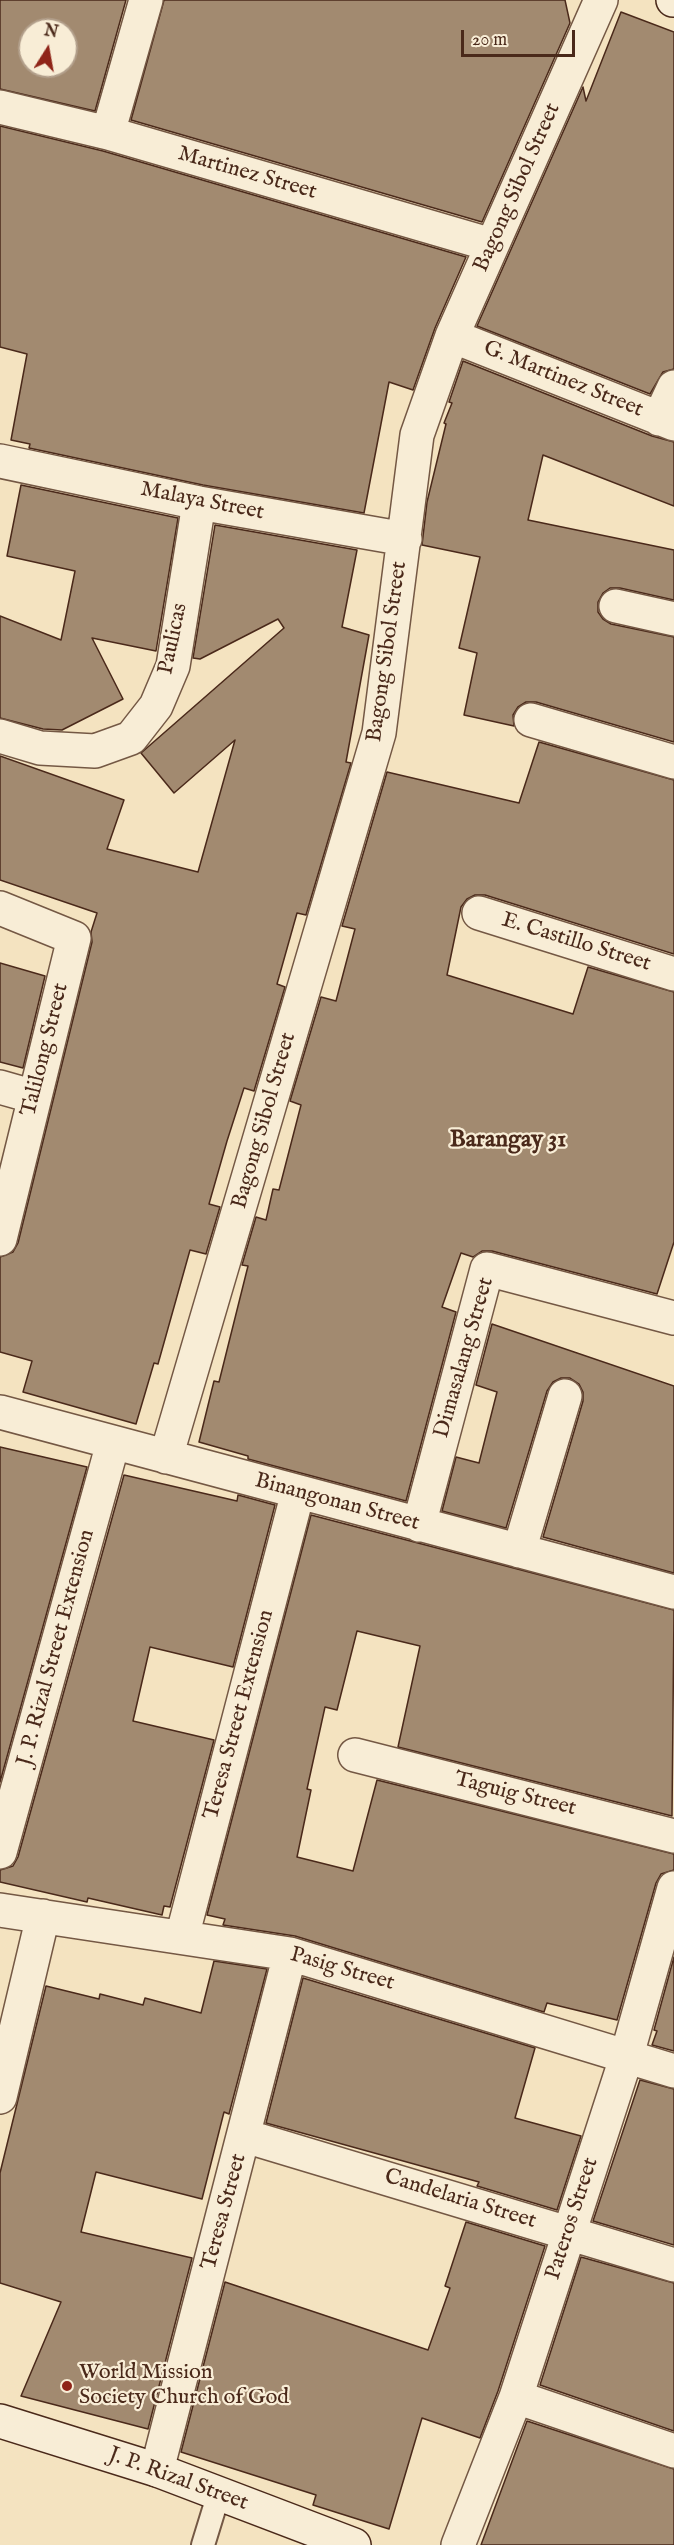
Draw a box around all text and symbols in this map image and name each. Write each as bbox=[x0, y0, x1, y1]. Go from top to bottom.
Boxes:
north arrow bbox=[18, 18, 78, 78]
scale bar bbox=[464, 18, 578, 56]
text: N bbox=[42, 21, 60, 43]
text: 20 m bbox=[472, 29, 507, 52]
street label: Bagong Sibol Street bbox=[469, 99, 567, 277]
street label: Martinez Street bbox=[175, 142, 319, 206]
street label: G. Martinez Street bbox=[479, 336, 647, 424]
street label: Malaya Street bbox=[138, 477, 266, 527]
street label: Bagong Sibol Street bbox=[362, 560, 414, 744]
street label: Paulicas bbox=[154, 601, 194, 677]
street label: E. Castillo Street bbox=[498, 908, 654, 978]
street label: Talilong Street bbox=[17, 981, 75, 1119]
street label: Bagong Sibol Street bbox=[227, 1030, 303, 1212]
district label: Barangay 31 bbox=[450, 1127, 566, 1155]
street label: Dimasalang Street bbox=[429, 1275, 501, 1441]
street label: Binangonan Street bbox=[252, 1468, 422, 1538]
street label: J. P. Rizal Street Extension bbox=[13, 1527, 101, 1769]
street label: Teresa Street Extension bbox=[199, 1607, 281, 1823]
street label: Taguig Street bbox=[451, 1767, 579, 1823]
street label: Pasig Street bbox=[287, 1943, 397, 1997]
street label: Teresa Street bbox=[197, 2151, 253, 2273]
street label: Pateros Street bbox=[541, 2155, 605, 2283]
street label: Candelaria Street bbox=[381, 2164, 539, 2236]
place label: World Mission Society Church of God bbox=[79, 2360, 289, 2412]
marker: World Mission Society Church of God bbox=[60, 2379, 74, 2393]
street label: J. P. Rizal Street bbox=[105, 2442, 251, 2518]

